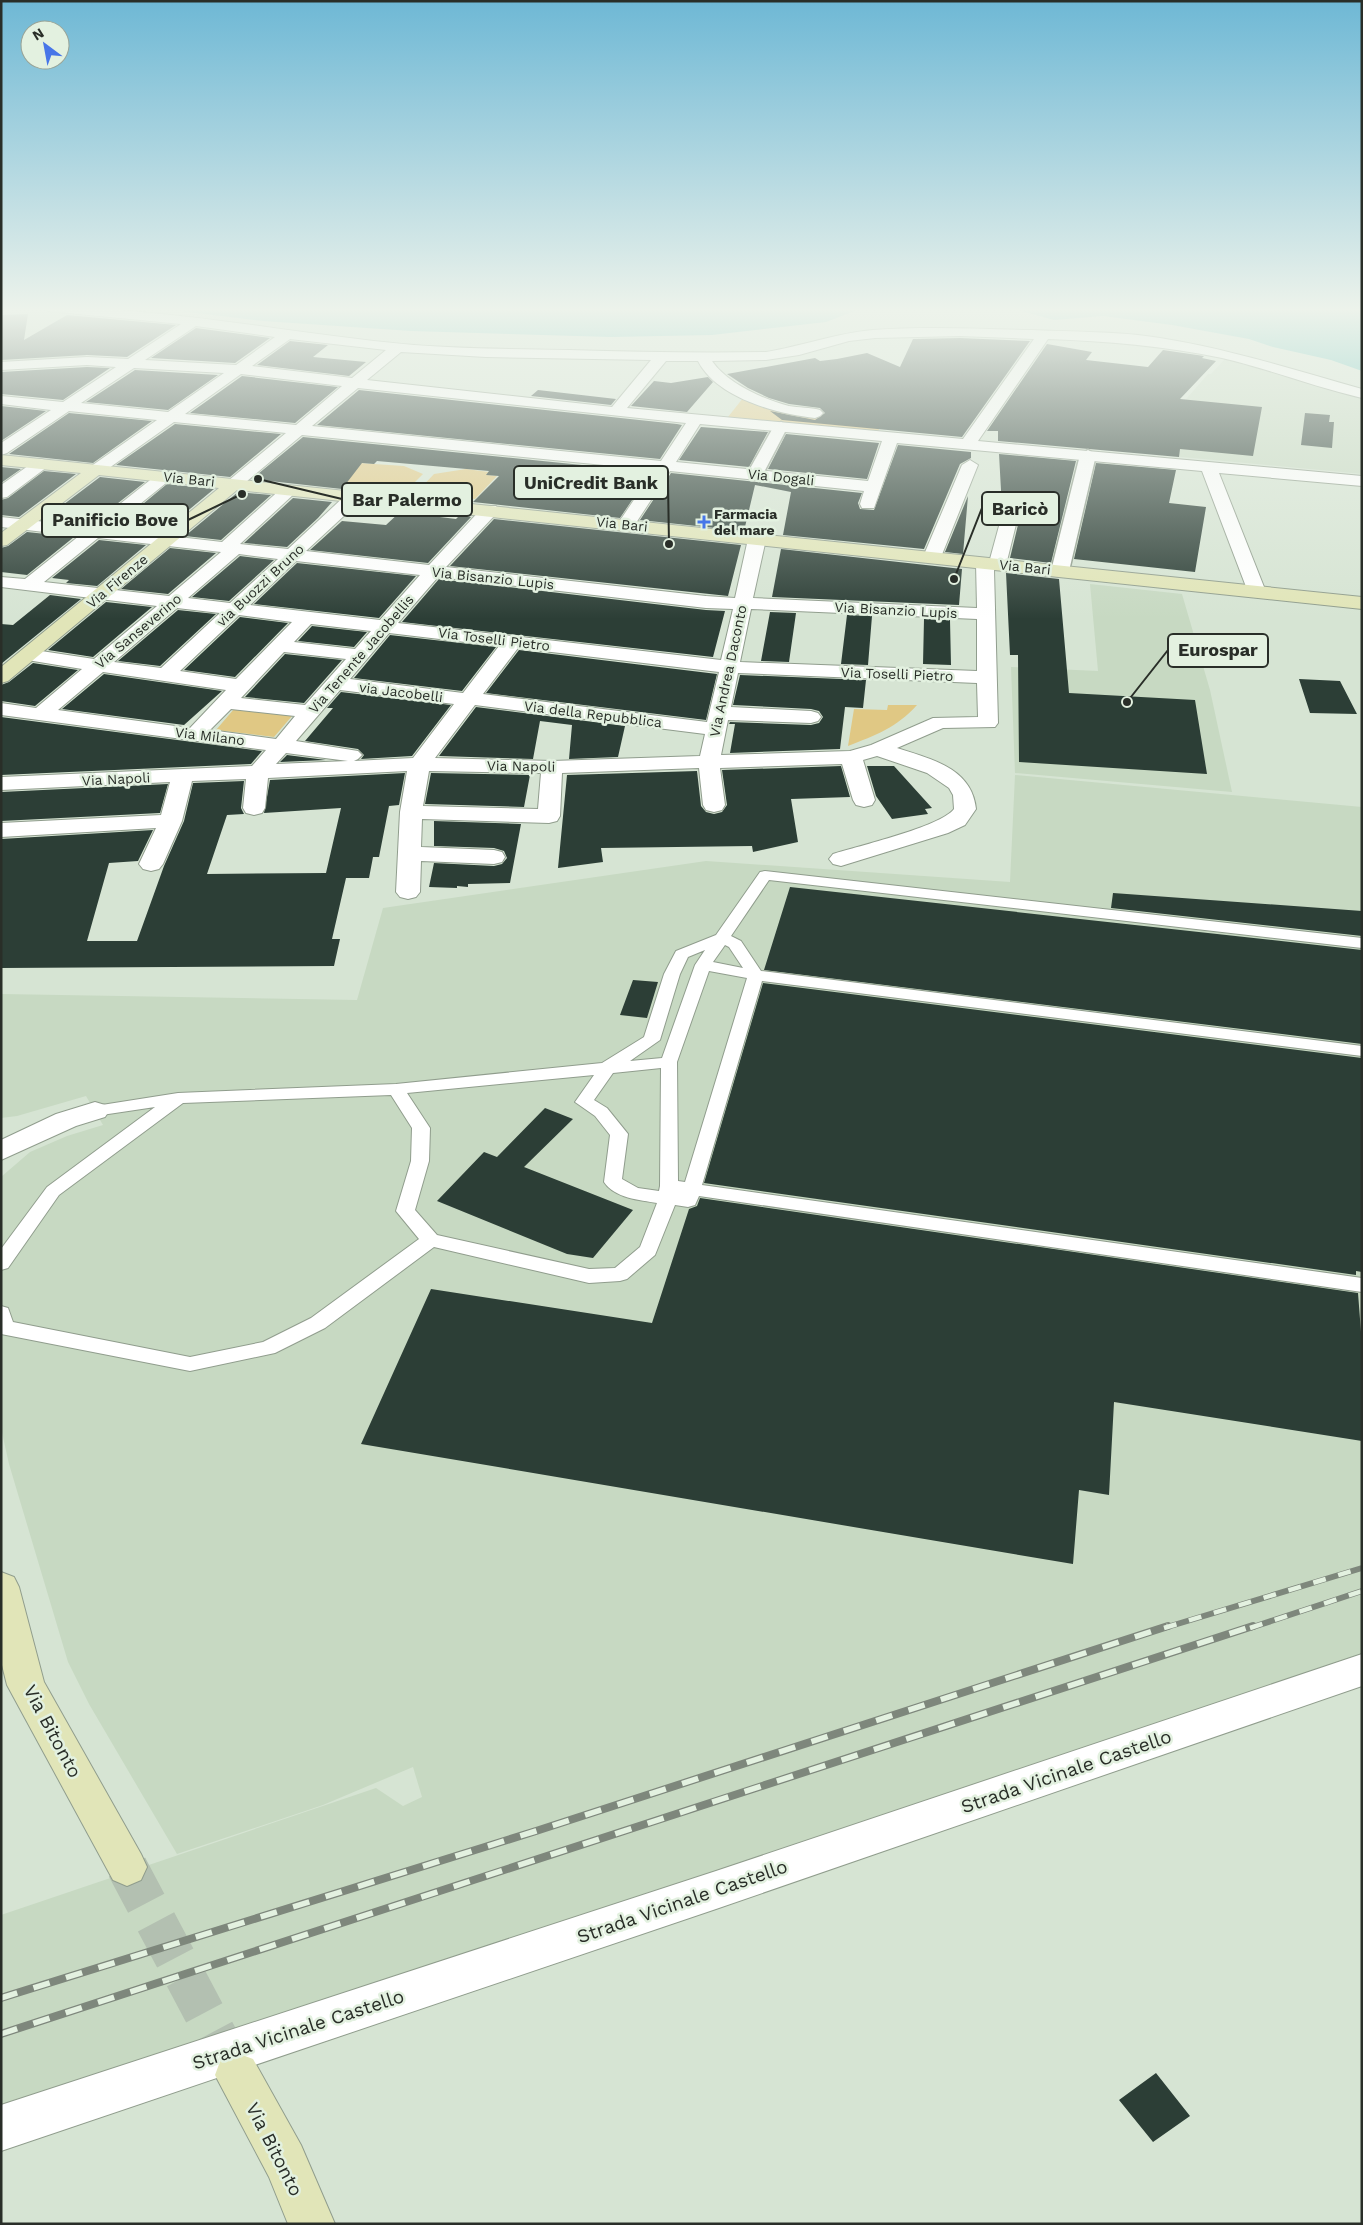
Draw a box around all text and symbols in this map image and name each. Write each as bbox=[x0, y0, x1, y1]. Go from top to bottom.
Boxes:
north arrow bbox=[20, 20, 70, 70]
text: N bbox=[29, 24, 47, 44]
callout: UniCredit Bank bbox=[514, 466, 668, 499]
street label: Via Dogali bbox=[747, 466, 815, 488]
street label: Via Bari bbox=[162, 468, 216, 490]
text: UniCredit Bank bbox=[524, 472, 659, 493]
callout: Bar Palermo bbox=[342, 483, 472, 516]
text: Bar Palermo bbox=[352, 489, 462, 510]
callout: Baricò bbox=[982, 492, 1059, 525]
text: Baricò bbox=[992, 498, 1049, 519]
callout: Panificio Bove bbox=[42, 504, 188, 537]
place label: Farmacia del mare bbox=[714, 506, 778, 538]
text: Panificio Bove bbox=[52, 509, 178, 530]
street label: Via Bari bbox=[595, 513, 649, 535]
marker: Farmacia del mare bbox=[698, 516, 710, 528]
street label: via Buozzi Bruno bbox=[213, 540, 307, 630]
street label: Via Firenze bbox=[83, 551, 151, 611]
street label: Via Bari bbox=[998, 556, 1052, 578]
street label: Via Bisanzio Lupis bbox=[431, 564, 555, 592]
street label: Via Sanseverino bbox=[92, 590, 184, 672]
street label: Via Tenente Jacobellis bbox=[305, 591, 417, 717]
street label: Via Bisanzio Lupis bbox=[834, 599, 958, 621]
street label: Via Andrea Daconto bbox=[706, 604, 750, 738]
street label: Via Toselli Pietro bbox=[437, 624, 551, 654]
callout: Eurospar bbox=[1168, 634, 1268, 667]
text: Eurospar bbox=[1178, 639, 1258, 660]
street label: Via Toselli Pietro bbox=[840, 664, 954, 684]
street label: via Jacobelli bbox=[358, 679, 444, 705]
street label: Via della Repubblica bbox=[523, 698, 663, 730]
street label: Via Milano bbox=[174, 724, 246, 748]
street label: Via Napoli bbox=[487, 757, 555, 775]
street label: Via Napoli bbox=[81, 769, 151, 789]
street label: Via Bitonto bbox=[18, 1681, 87, 1782]
street label: Strada Vicinale Castello bbox=[958, 1725, 1174, 1818]
street label: Strada Vicinale Castello bbox=[574, 1855, 790, 1948]
street label: Strada Vicinale Castello bbox=[189, 1984, 407, 2075]
street label: Via Bitonto bbox=[241, 2099, 308, 2200]

